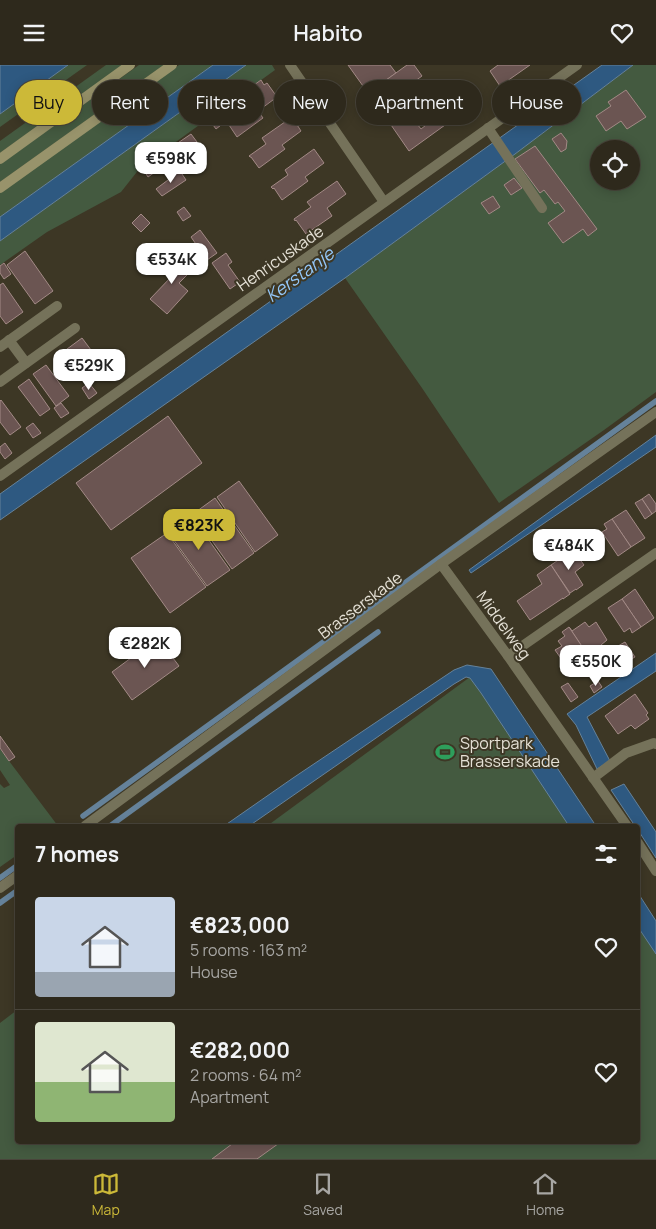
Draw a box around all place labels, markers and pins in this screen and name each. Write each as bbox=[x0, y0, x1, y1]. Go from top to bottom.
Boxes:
pin: €598K bbox=[136, 141, 206, 184]
pin: €534K bbox=[137, 243, 207, 285]
pin: €529K bbox=[54, 349, 124, 391]
pin: €823K bbox=[164, 509, 234, 551]
pin: €484K bbox=[534, 529, 604, 571]
pin: €282K bbox=[110, 627, 180, 669]
pin: €550K bbox=[561, 645, 631, 687]
place label: Sportpark Brasserskade bbox=[460, 732, 560, 772]
sports icon: Sportpark Brasserskade bbox=[434, 741, 456, 763]

